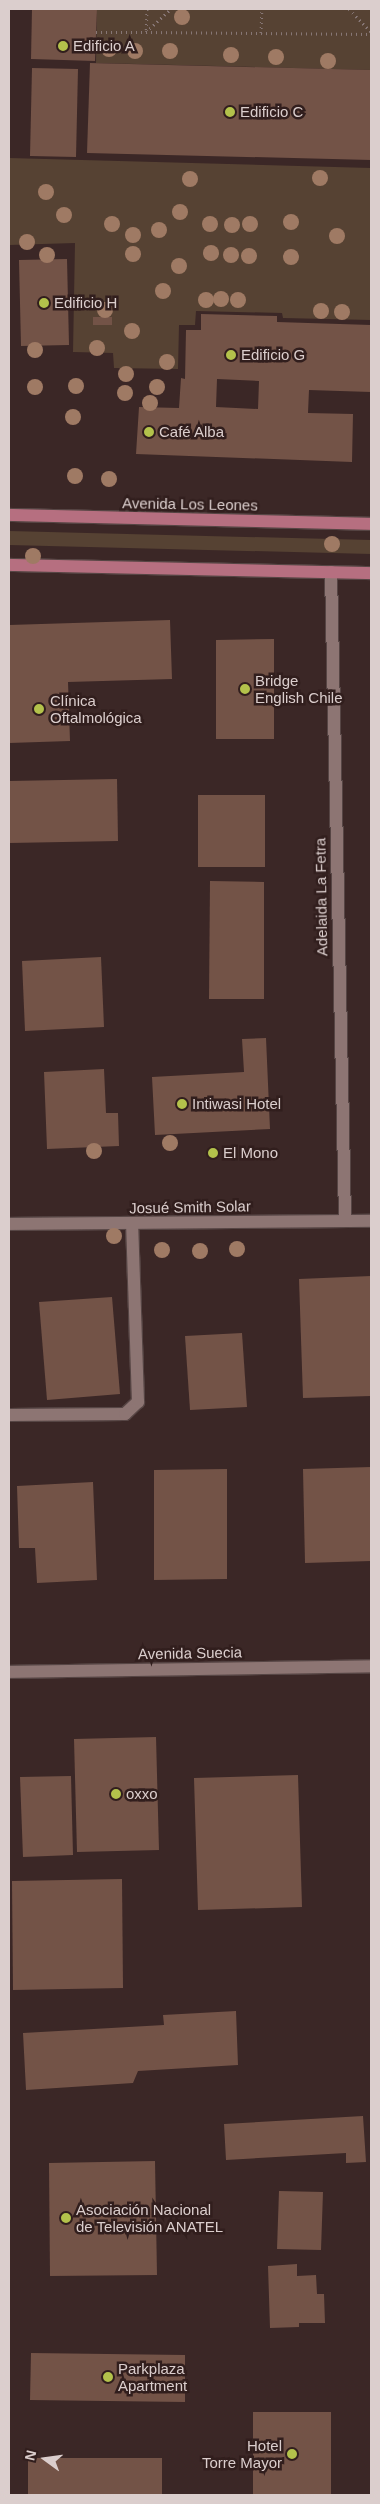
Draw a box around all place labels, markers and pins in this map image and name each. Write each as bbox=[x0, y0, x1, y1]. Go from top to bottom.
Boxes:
place label: Edificio A bbox=[73, 37, 136, 55]
marker: Edificio A bbox=[57, 40, 69, 52]
place label: Edificio C bbox=[240, 103, 303, 121]
marker: Edificio C bbox=[224, 106, 236, 118]
place label: Edificio H bbox=[54, 294, 117, 312]
marker: Edificio H bbox=[38, 297, 50, 309]
place label: Edificio G bbox=[241, 346, 305, 364]
marker: Edificio G bbox=[225, 349, 237, 361]
place label: Café Alba bbox=[159, 423, 225, 441]
marker: Café Alba bbox=[143, 426, 155, 438]
place label: Bridge English Chile bbox=[255, 671, 343, 706]
marker: Bridge English Chile bbox=[239, 683, 251, 695]
place label: Clínica Oftalmológica bbox=[50, 691, 142, 726]
marker: Clínica Oftalmológica bbox=[32, 702, 46, 716]
place label: Intiwasi Hotel bbox=[192, 1095, 281, 1113]
marker: Intiwasi Hotel bbox=[176, 1098, 188, 1110]
place label: El Mono bbox=[223, 1144, 278, 1162]
marker: El Mono bbox=[207, 1147, 219, 1159]
place label: oxxo bbox=[126, 1785, 158, 1803]
marker: oxxo bbox=[110, 1788, 122, 1800]
place label: Asociación Nacional de Televisión ANATEL bbox=[76, 2200, 224, 2235]
marker: Asociación Nacional de Televisión ANATEL bbox=[60, 2212, 72, 2224]
place label: Parkplaza Apartment bbox=[118, 2359, 187, 2394]
marker: Parkplaza Apartment bbox=[102, 2371, 114, 2383]
place label: Hotel Torre Mayor bbox=[202, 2436, 282, 2471]
marker: Hotel Torre Mayor bbox=[286, 2448, 298, 2460]

